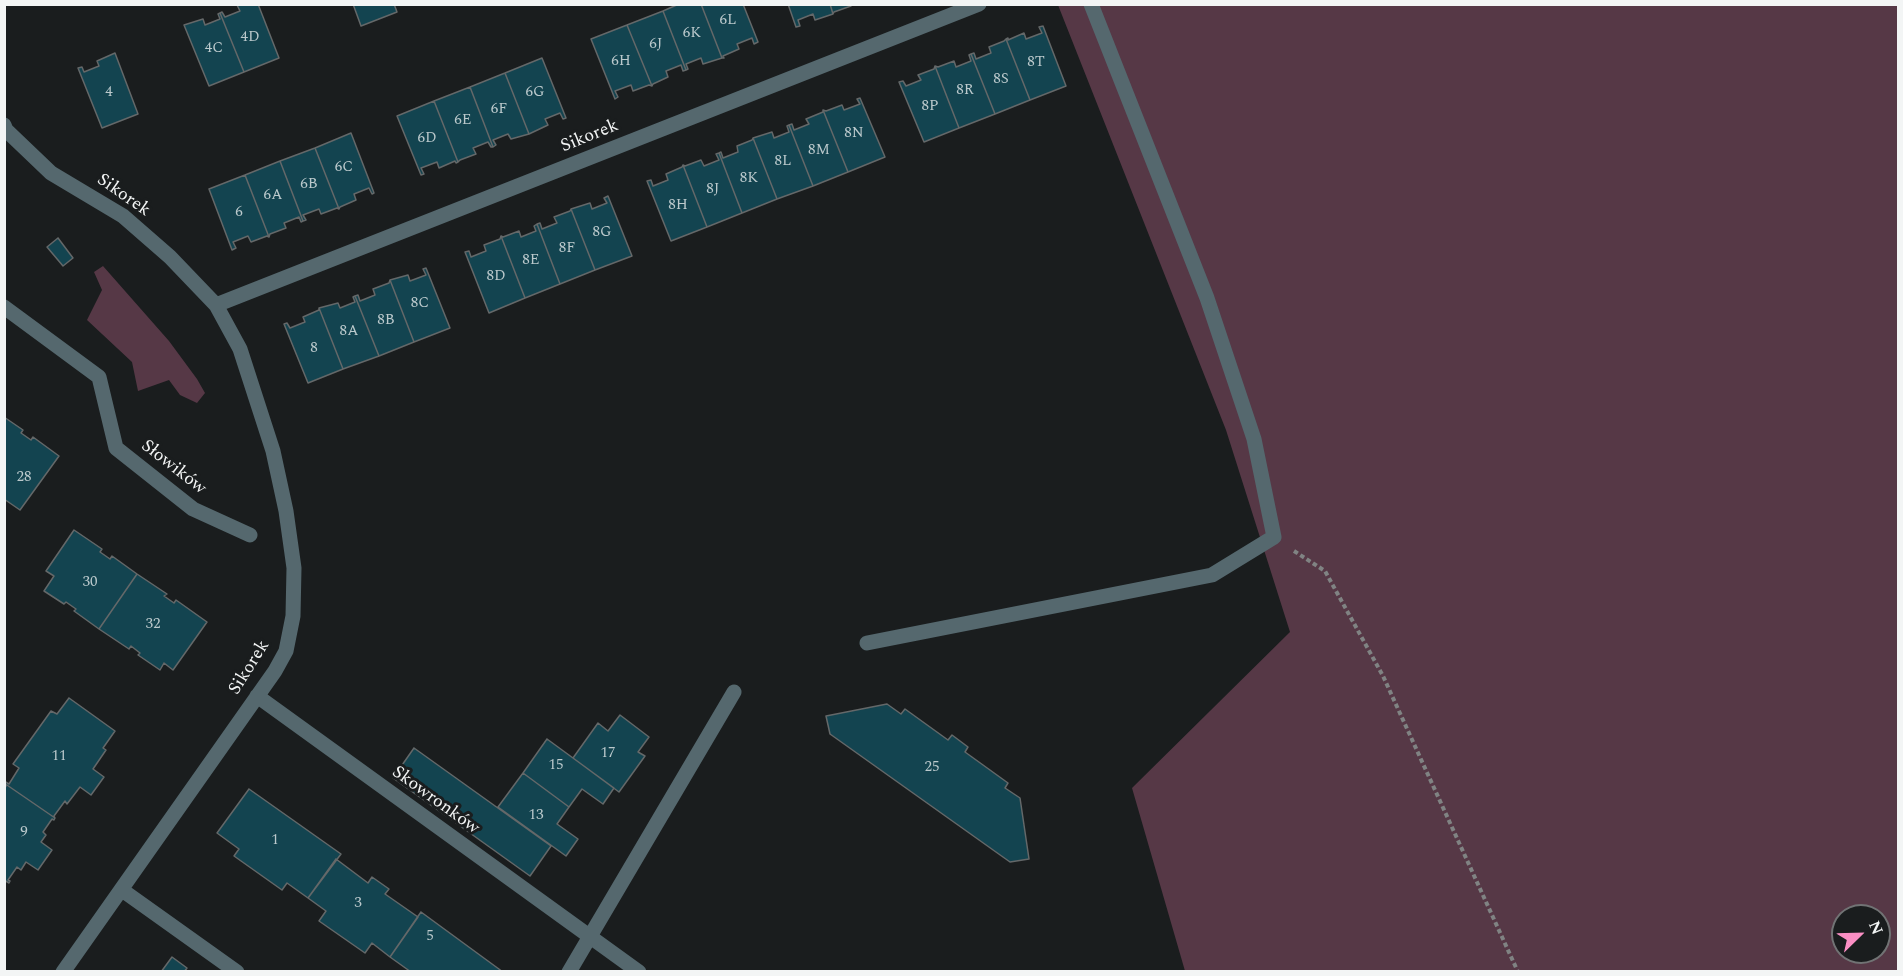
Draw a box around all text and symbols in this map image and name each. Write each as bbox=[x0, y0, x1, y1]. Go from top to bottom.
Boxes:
house number: 6L bbox=[720, 12, 736, 30]
house number: 6K bbox=[683, 25, 701, 43]
house number: 4D bbox=[240, 29, 260, 47]
house number: 6J bbox=[649, 36, 663, 54]
house number: 4C bbox=[205, 40, 223, 58]
house number: 6H bbox=[611, 53, 631, 71]
house number: 8T bbox=[1027, 54, 1045, 72]
house number: 8S bbox=[993, 71, 1009, 89]
house number: 8R bbox=[956, 82, 974, 100]
house number: 4 bbox=[105, 84, 113, 102]
house number: 6G bbox=[525, 84, 545, 102]
house number: 8P bbox=[921, 98, 939, 116]
house number: 6F bbox=[491, 101, 507, 119]
house number: 6E bbox=[454, 112, 472, 130]
street label: Sikorek bbox=[558, 116, 622, 158]
house number: 8N bbox=[844, 125, 864, 143]
house number: 6D bbox=[417, 130, 437, 148]
house number: 8M bbox=[808, 142, 830, 160]
house number: 8L bbox=[775, 153, 791, 171]
house number: 6C bbox=[335, 159, 353, 177]
street label: Sikorek bbox=[92, 170, 154, 222]
house number: 8K bbox=[740, 170, 758, 188]
house number: 6B bbox=[300, 176, 318, 194]
house number: 8J bbox=[706, 181, 720, 199]
house number: 6A bbox=[264, 187, 282, 205]
house number: 8H bbox=[668, 197, 688, 215]
house number: 6 bbox=[235, 204, 243, 222]
house number: 8G bbox=[592, 224, 612, 242]
house number: 8F bbox=[559, 240, 575, 258]
house number: 8E bbox=[522, 252, 540, 270]
house number: 8D bbox=[486, 268, 506, 286]
house number: 8C bbox=[411, 295, 429, 313]
house number: 8B bbox=[377, 312, 395, 330]
house number: 8A bbox=[340, 323, 358, 341]
house number: 8 bbox=[310, 340, 318, 358]
street label: Słowików bbox=[136, 436, 210, 500]
house number: 28 bbox=[17, 469, 31, 487]
house number: 30 bbox=[83, 574, 97, 592]
house number: 32 bbox=[146, 616, 160, 634]
street label: Sikorek bbox=[225, 637, 275, 699]
house number: 17 bbox=[601, 745, 615, 763]
house number: 11 bbox=[52, 748, 66, 766]
house number: 15 bbox=[549, 757, 563, 775]
house number: 25 bbox=[925, 759, 939, 777]
street label: Skowronków bbox=[387, 762, 483, 840]
house number: 13 bbox=[529, 807, 543, 825]
house number: 9 bbox=[20, 824, 28, 842]
house number: 1 bbox=[271, 832, 279, 850]
house number: 3 bbox=[354, 895, 362, 913]
north arrow bbox=[1831, 904, 1891, 964]
text: N bbox=[1862, 917, 1889, 938]
house number: 5 bbox=[426, 928, 434, 946]

